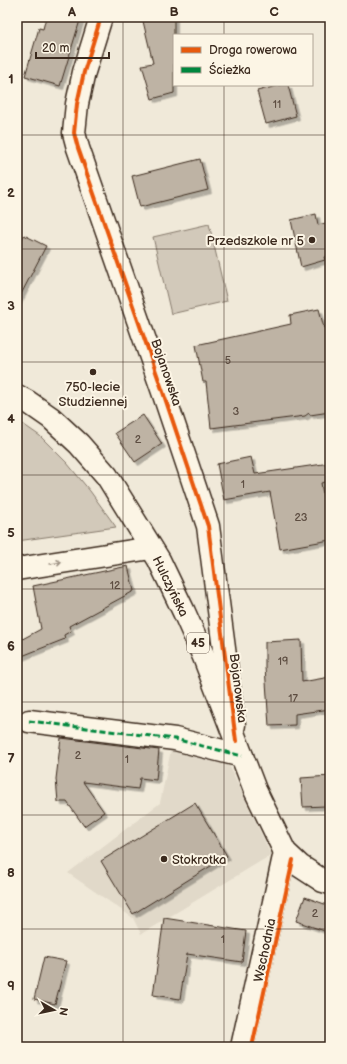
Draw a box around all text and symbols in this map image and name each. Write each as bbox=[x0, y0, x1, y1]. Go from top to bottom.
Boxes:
text: A bbox=[67, 4, 76, 20]
text: B bbox=[169, 4, 179, 20]
text: C bbox=[269, 4, 279, 20]
scale bar bbox=[36, 34, 109, 60]
legend bbox=[173, 34, 313, 86]
text: 20 m bbox=[42, 41, 69, 56]
text: Droga rowerowa bbox=[209, 43, 297, 58]
text: Ścieżka bbox=[209, 61, 251, 78]
text: 1 bbox=[8, 71, 14, 87]
house number: 11 bbox=[273, 98, 281, 111]
text: 2 bbox=[7, 185, 15, 201]
place label: Przedszkole nr 5 bbox=[207, 233, 304, 249]
marker: Przedszkole nr 5 bbox=[307, 235, 317, 245]
text: 3 bbox=[7, 298, 15, 314]
street label: Bojanowska bbox=[147, 337, 185, 408]
house number: 5 bbox=[225, 354, 231, 367]
marker: 750-lecie Studziennej bbox=[88, 367, 98, 377]
place label: 750-lecie Studziennej bbox=[59, 379, 127, 410]
house number: 3 bbox=[233, 405, 240, 418]
text: 4 bbox=[7, 411, 15, 427]
house number: 2 bbox=[135, 433, 142, 446]
house number: 1 bbox=[241, 478, 245, 491]
house number: 23 bbox=[294, 511, 308, 524]
text: 5 bbox=[7, 525, 15, 541]
street label: Hulczyńska bbox=[149, 553, 192, 619]
one-way arrow bbox=[49, 559, 62, 567]
house number: 12 bbox=[110, 579, 121, 592]
road number: 45 bbox=[187, 633, 209, 653]
text: 6 bbox=[7, 638, 15, 654]
street label: Bojanowska bbox=[226, 653, 250, 724]
house number: 19 bbox=[278, 655, 288, 668]
house number: 17 bbox=[288, 692, 298, 705]
house number: 2 bbox=[75, 749, 82, 762]
text: 7 bbox=[7, 751, 15, 767]
house number: 1 bbox=[125, 753, 129, 766]
place label: Stokrotka bbox=[172, 852, 226, 868]
marker: Stokrotka bbox=[159, 854, 169, 864]
text: 8 bbox=[7, 865, 15, 881]
house number: 2 bbox=[312, 907, 319, 920]
street label: Wschodnia bbox=[250, 917, 280, 984]
house number: 1 bbox=[221, 933, 225, 946]
text: 9 bbox=[7, 978, 15, 994]
north arrow bbox=[34, 990, 74, 1030]
text: N bbox=[56, 1006, 70, 1017]

